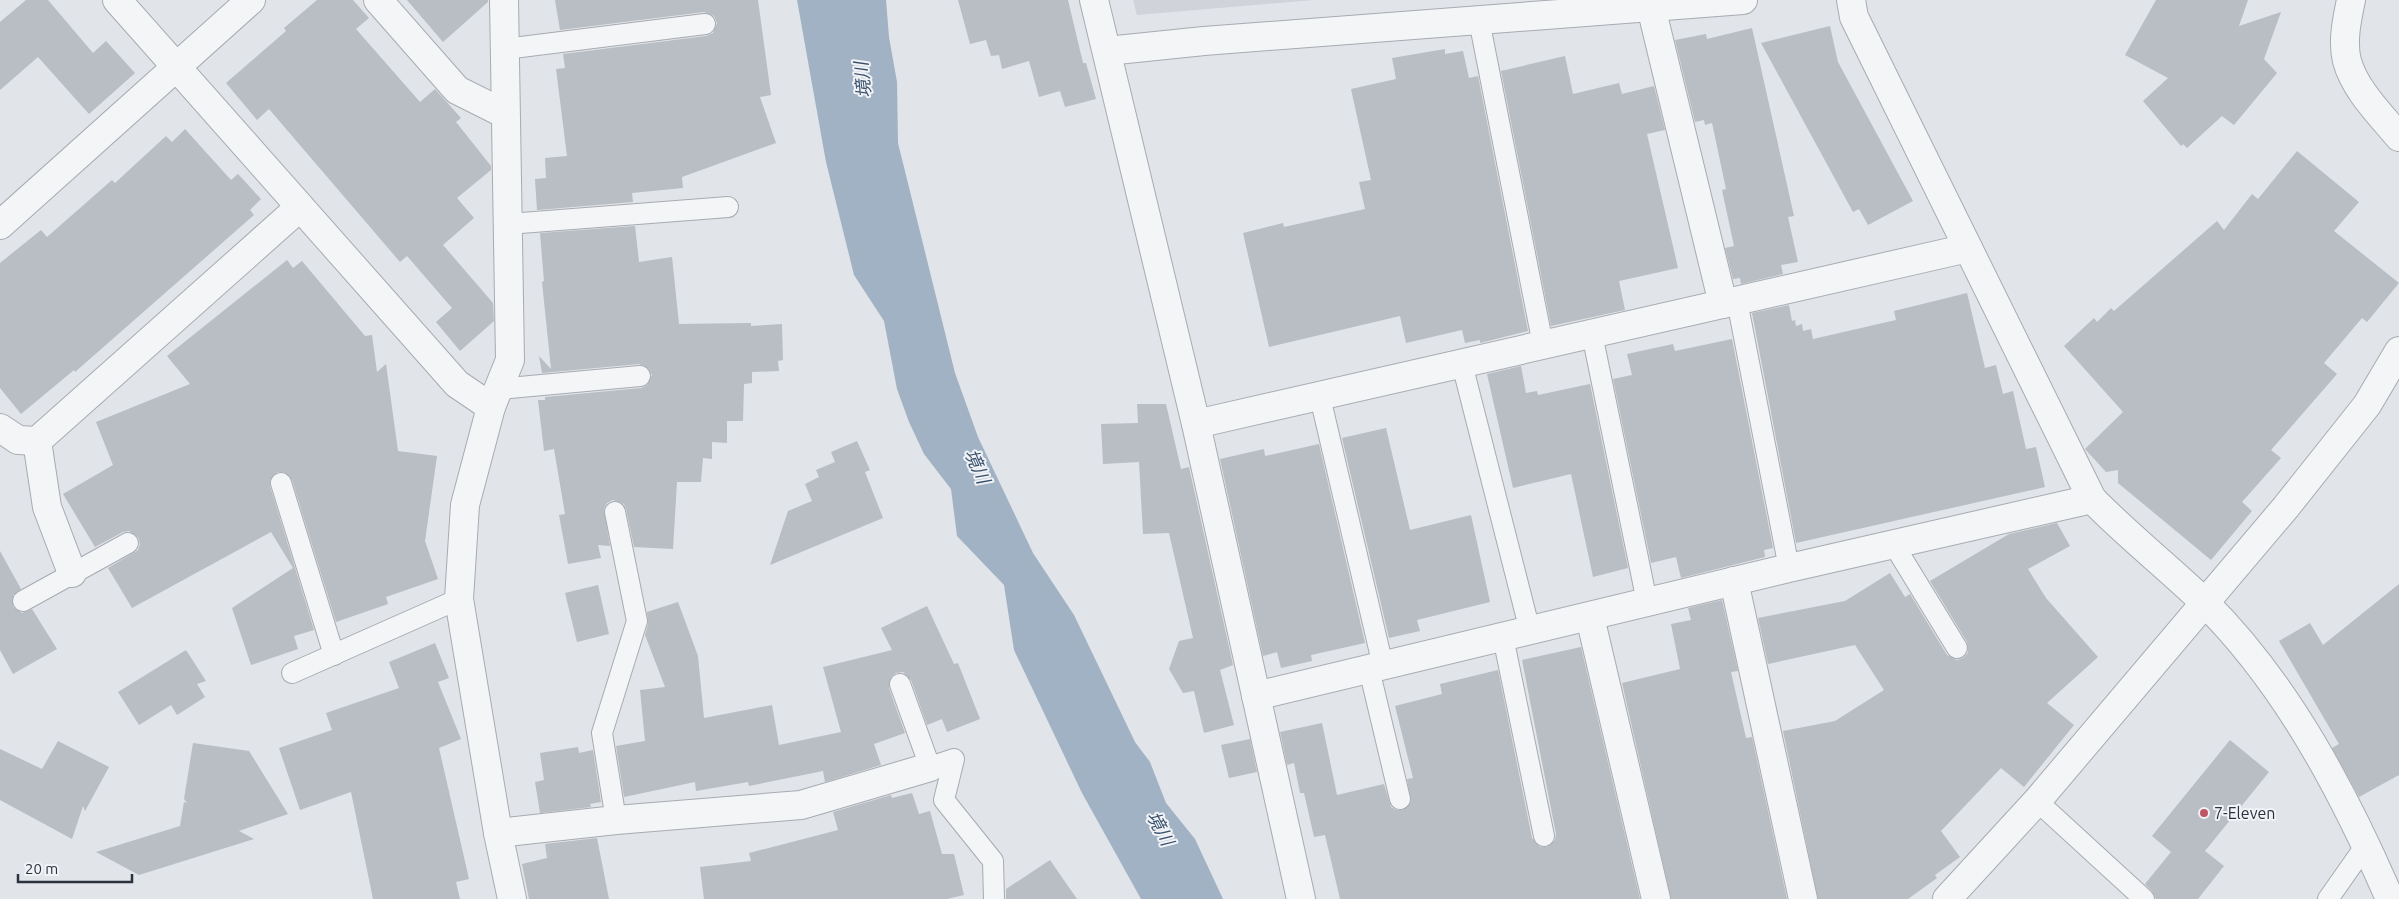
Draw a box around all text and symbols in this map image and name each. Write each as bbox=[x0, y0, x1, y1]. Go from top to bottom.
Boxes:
water label: 境川 bbox=[850, 59, 874, 99]
water label: 境川 bbox=[962, 445, 995, 488]
place label: 7-Eleven bbox=[2214, 804, 2275, 822]
water label: 境川 bbox=[1144, 807, 1179, 850]
marker: 7-Eleven bbox=[2198, 807, 2210, 819]
scale bar bbox=[18, 852, 131, 884]
text: 20 m bbox=[25, 860, 58, 877]

